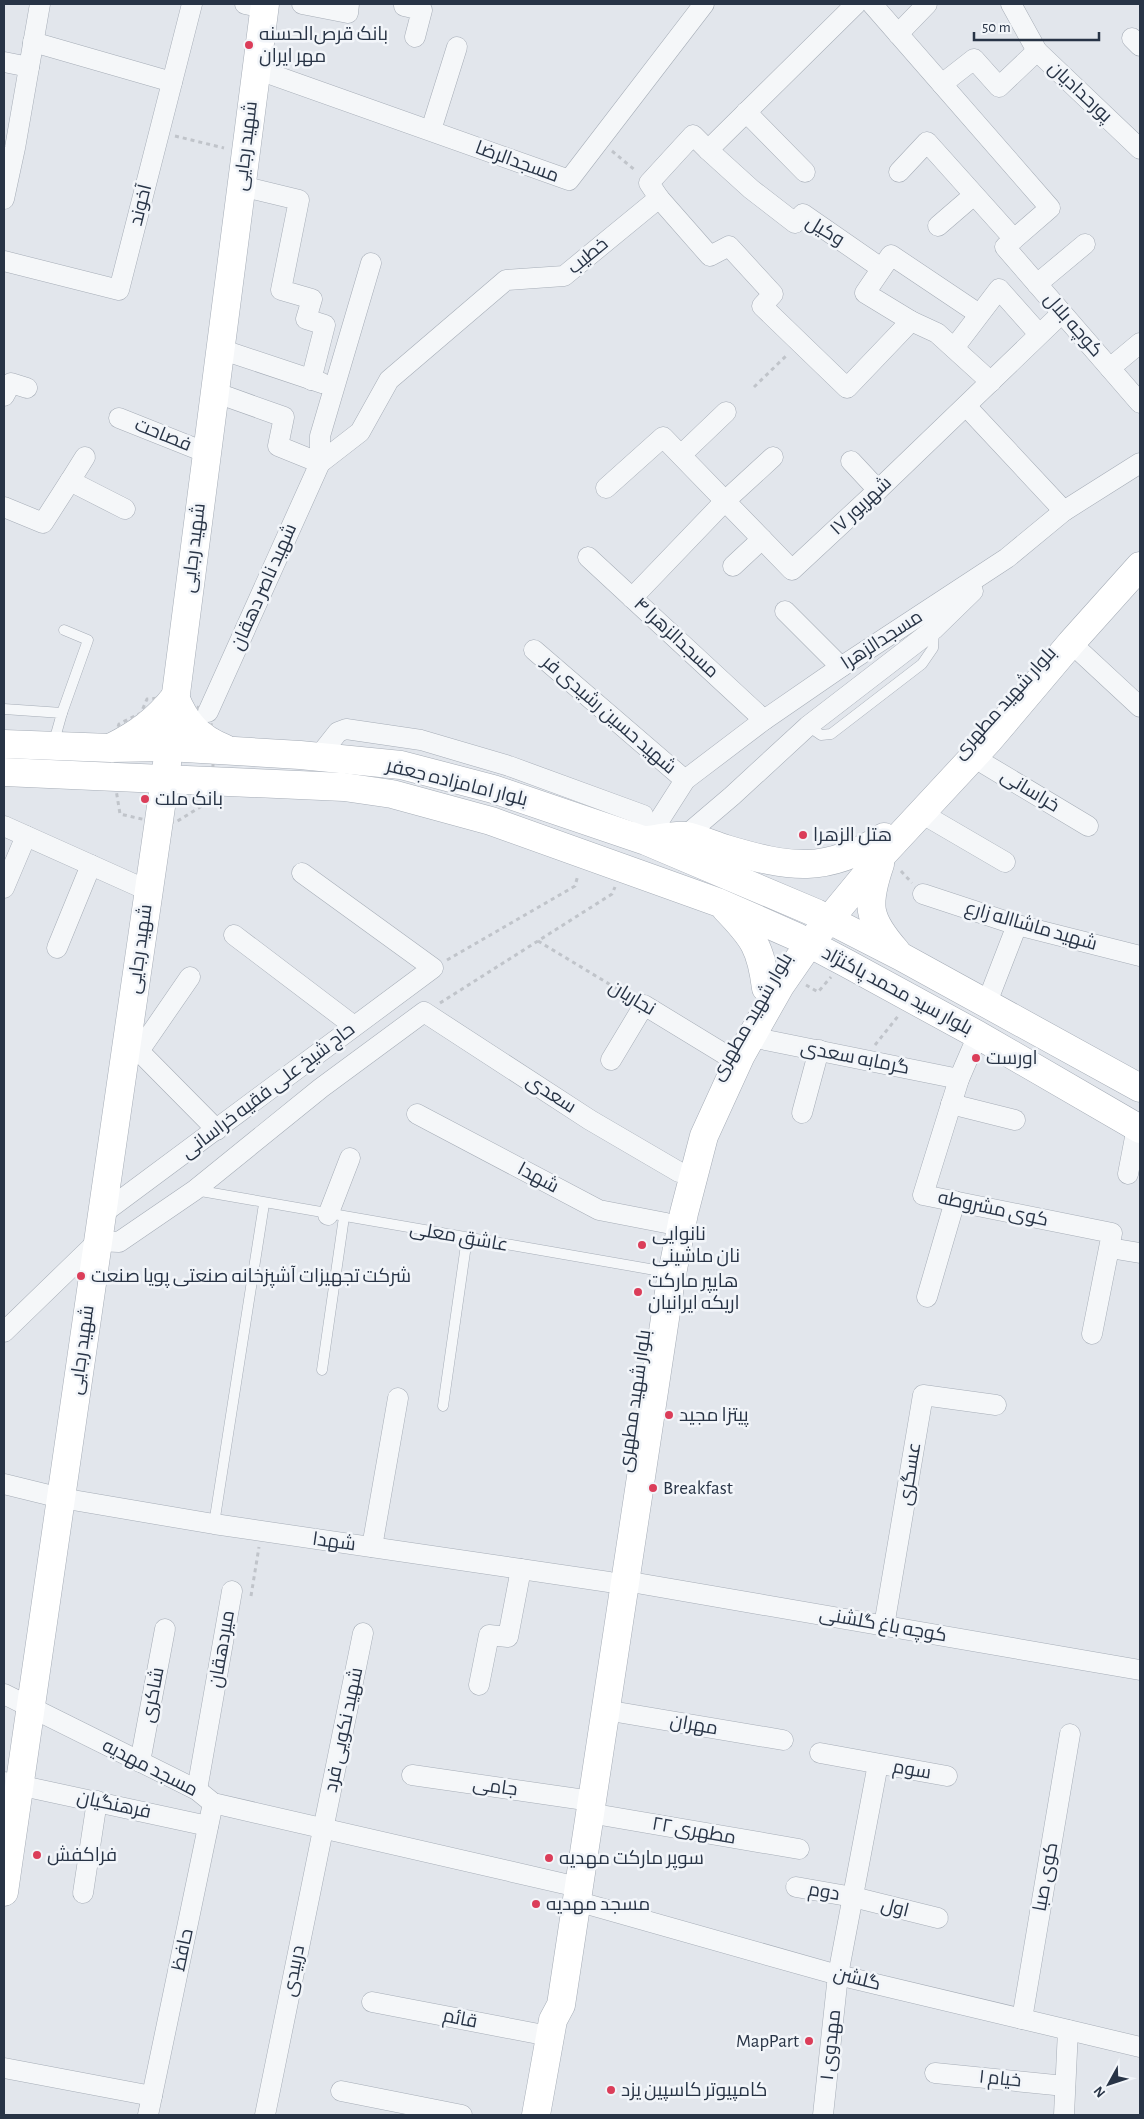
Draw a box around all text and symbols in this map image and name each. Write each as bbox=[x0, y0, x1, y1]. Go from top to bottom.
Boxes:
scale bar bbox=[974, 10, 1099, 42]
text: 50 m bbox=[982, 20, 1011, 35]
place label: بانک قرص‌الحسنه مهر ایران bbox=[259, 25, 388, 67]
marker: بانک قرص‌الحسنه مهر ایران bbox=[243, 39, 255, 51]
street label: پورحدادیان bbox=[1043, 58, 1116, 127]
street label: شهید رجایی bbox=[230, 100, 262, 192]
street label: مسجدالرضا bbox=[472, 138, 561, 187]
street label: آخوند bbox=[125, 182, 156, 228]
street label: وکیل bbox=[802, 212, 848, 251]
street label: خطیب bbox=[564, 234, 612, 278]
street label: کوچه بلال bbox=[1039, 289, 1106, 362]
street label: فصاحت bbox=[132, 415, 194, 455]
street label: ۱۷ شهریور bbox=[826, 472, 896, 540]
street label: شهید رجایی bbox=[178, 502, 210, 594]
street label: شهید ناصر دهقان bbox=[227, 520, 301, 654]
street label: مسجدالزهرا ۴ bbox=[629, 594, 722, 682]
street label: مسجدالزهرا bbox=[838, 607, 926, 674]
street label: بلوار شهید مطهری bbox=[949, 642, 1061, 764]
street label: شهید حسین رشیدی فر bbox=[537, 651, 680, 779]
street label: بلوار امامزاده جعفر bbox=[383, 756, 530, 811]
street label: خراسانی bbox=[997, 766, 1063, 817]
place label: بانک ملت bbox=[155, 790, 223, 809]
marker: بانک ملت bbox=[139, 793, 151, 805]
place label: هتل الزهرا bbox=[813, 826, 892, 846]
marker: هتل الزهرا bbox=[797, 829, 809, 841]
street label: شهید ماشااله زارع bbox=[962, 897, 1099, 957]
street label: شهید رجایی bbox=[123, 903, 157, 995]
street label: بلوار سید محمد پاکنژاد bbox=[818, 942, 976, 1041]
street label: بلوار شهید مطهری bbox=[707, 949, 797, 1085]
street label: نجاریان bbox=[605, 977, 659, 1020]
street label: حاج شیخ علی فقیه خراسانی bbox=[177, 1019, 360, 1165]
street label: گرمابه سعدی bbox=[799, 1037, 911, 1079]
place label: اورست bbox=[986, 1049, 1038, 1069]
marker: اورست bbox=[970, 1052, 982, 1064]
street label: سعدی bbox=[522, 1071, 579, 1118]
street label: شهدا bbox=[514, 1159, 562, 1197]
street label: کوی مشروطه bbox=[936, 1187, 1050, 1231]
street label: عاشق معلی bbox=[408, 1218, 510, 1257]
place label: نانوایی نان ماشینی bbox=[652, 1225, 740, 1267]
marker: نانوایی نان ماشینی bbox=[636, 1239, 648, 1251]
place label: شرکت تجهیزات آشپزخانه صنعتی پویا صنعت bbox=[91, 1265, 411, 1288]
marker: شرکت تجهیزات آشپزخانه صنعتی پویا صنعت bbox=[75, 1270, 87, 1282]
place label: هایپر مارکت اریکه ایرانیان bbox=[648, 1272, 740, 1314]
marker: هایپر مارکت اریکه ایرانیان bbox=[632, 1286, 644, 1298]
street label: شهید رجایی bbox=[65, 1304, 99, 1396]
street label: بلوار شهید مطهری bbox=[615, 1328, 655, 1474]
place label: پیتزا مجید bbox=[679, 1406, 749, 1427]
marker: پیتزا مجید bbox=[663, 1409, 675, 1421]
street label: عسگری bbox=[895, 1441, 925, 1507]
place label: Breakfast bbox=[663, 1479, 733, 1498]
marker: Breakfast bbox=[647, 1482, 659, 1494]
street label: شهدا bbox=[311, 1529, 357, 1555]
street label: کوچه باغ گلشنی bbox=[817, 1603, 948, 1649]
street label: میردهقان bbox=[206, 1609, 239, 1689]
street label: شاکری bbox=[137, 1666, 169, 1724]
street label: شهید نکویی فرد bbox=[321, 1666, 367, 1794]
street label: مهران bbox=[668, 1711, 719, 1740]
street label: مسجد مهدیه bbox=[99, 1736, 201, 1801]
street label: سوم bbox=[891, 1757, 933, 1786]
street label: جامی bbox=[471, 1774, 519, 1801]
street label: فرهنگیان bbox=[75, 1787, 153, 1823]
street label: مطهری ۲۲ bbox=[650, 1814, 737, 1849]
street label: کوی صبا bbox=[1031, 1841, 1062, 1913]
place label: فراکفش bbox=[47, 1845, 117, 1866]
marker: فراکفش bbox=[31, 1849, 43, 1861]
place label: سوپر مارکت مهدیه bbox=[559, 1849, 704, 1870]
marker: سوپر مارکت مهدیه bbox=[543, 1852, 555, 1864]
street label: دوم bbox=[806, 1880, 841, 1907]
place label: مسجد مهدیه bbox=[546, 1895, 650, 1915]
street label: اول bbox=[879, 1895, 911, 1922]
marker: مسجد مهدیه bbox=[530, 1898, 542, 1910]
street label: حافظ bbox=[169, 1927, 197, 1973]
street label: دربیدی bbox=[280, 1944, 309, 1999]
street label: گلشن bbox=[831, 1963, 883, 1995]
street label: قائم bbox=[441, 2006, 479, 2035]
street label: مهدوی ۱ bbox=[818, 2009, 845, 2082]
place label: MapPart bbox=[736, 2032, 799, 2051]
marker: MapPart bbox=[803, 2035, 815, 2047]
north arrow bbox=[1084, 2059, 1134, 2109]
street label: خیام ۱ bbox=[977, 2067, 1022, 2094]
place label: کامپیوتر کاسپین یزد bbox=[621, 2081, 767, 2101]
text: N bbox=[1091, 2083, 1108, 2100]
marker: کامپیوتر کاسپین یزد bbox=[605, 2084, 617, 2096]

